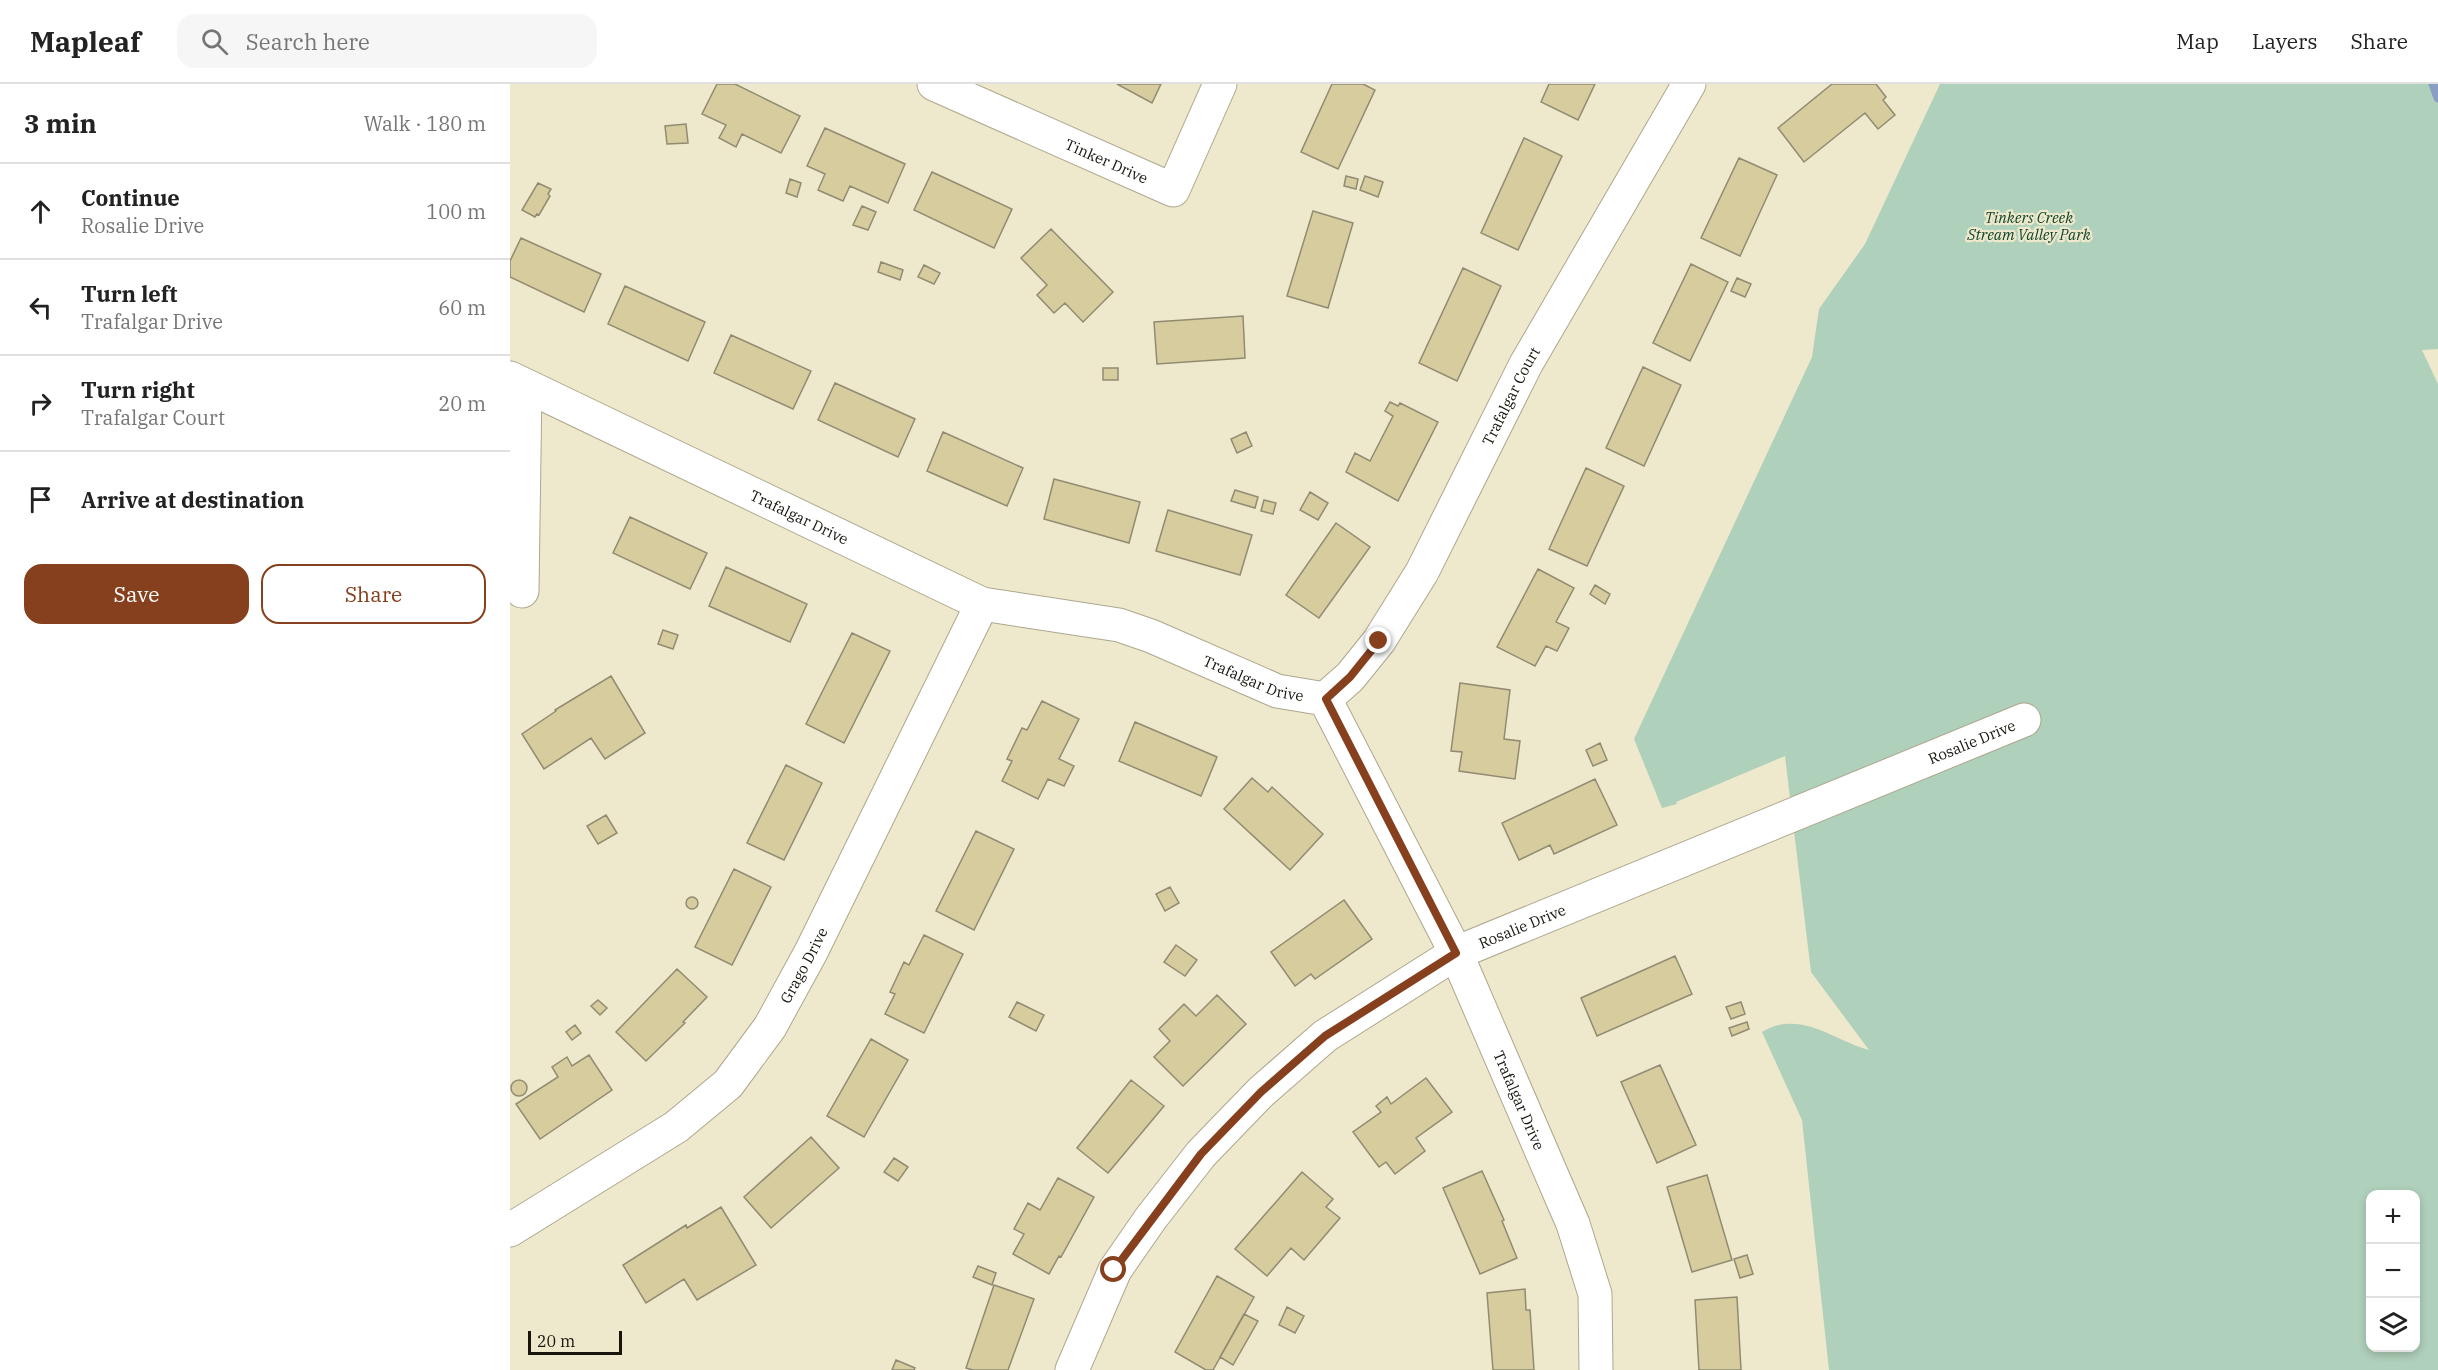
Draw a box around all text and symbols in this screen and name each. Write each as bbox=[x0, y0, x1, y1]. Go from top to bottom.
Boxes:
search box bbox=[177, 14, 597, 68]
text: Mapleaf bbox=[30, 23, 141, 60]
icon: search bbox=[198, 25, 231, 58]
text: Search here bbox=[246, 27, 370, 56]
text: Map bbox=[2176, 27, 2219, 55]
text: Layers bbox=[2252, 27, 2318, 55]
text: Share bbox=[2351, 27, 2408, 55]
text: 3 min bbox=[24, 106, 97, 140]
text: Walk · 180 m bbox=[364, 110, 486, 137]
street label: Tinker Drive bbox=[1062, 134, 1151, 187]
text: Continue bbox=[81, 183, 180, 212]
icon: ahead bbox=[24, 195, 57, 228]
text: 100 m bbox=[426, 198, 486, 225]
park label: Tinkers Creek Stream Valley Park bbox=[1966, 208, 2091, 244]
text: Rosalie Drive bbox=[81, 212, 204, 239]
text: Turn left bbox=[81, 279, 177, 308]
icon: left bbox=[24, 291, 57, 324]
text: 60 m bbox=[438, 294, 486, 321]
text: Trafalgar Drive bbox=[81, 308, 223, 335]
street label: Trafalgar Court bbox=[1478, 343, 1544, 448]
text: Turn right bbox=[81, 375, 195, 404]
icon: right bbox=[24, 387, 57, 420]
text: 20 m bbox=[438, 390, 486, 417]
text: Trafalgar Court bbox=[81, 404, 225, 431]
icon: arrive bbox=[24, 483, 57, 516]
text: Arrive at destination bbox=[81, 485, 304, 514]
street label: Trafalgar Drive bbox=[747, 485, 852, 548]
button: Save bbox=[24, 564, 249, 624]
button: Share bbox=[261, 564, 486, 624]
route end bbox=[1365, 627, 1391, 653]
street label: Trafalgar Drive bbox=[1200, 650, 1305, 705]
street label: Rosalie Drive bbox=[1925, 715, 2018, 768]
street label: Rosalie Drive bbox=[1476, 900, 1568, 952]
street label: Grago Drive bbox=[775, 924, 831, 1006]
street label: Trafalgar Drive bbox=[1490, 1047, 1549, 1153]
map controls bbox=[2366, 1190, 2420, 1352]
button: + bbox=[2366, 1190, 2420, 1244]
button: − bbox=[2366, 1244, 2420, 1298]
route start bbox=[1100, 1256, 1126, 1282]
button: layers bbox=[2366, 1298, 2420, 1352]
scale bar bbox=[528, 1328, 622, 1356]
text: 20 m bbox=[537, 1331, 575, 1351]

